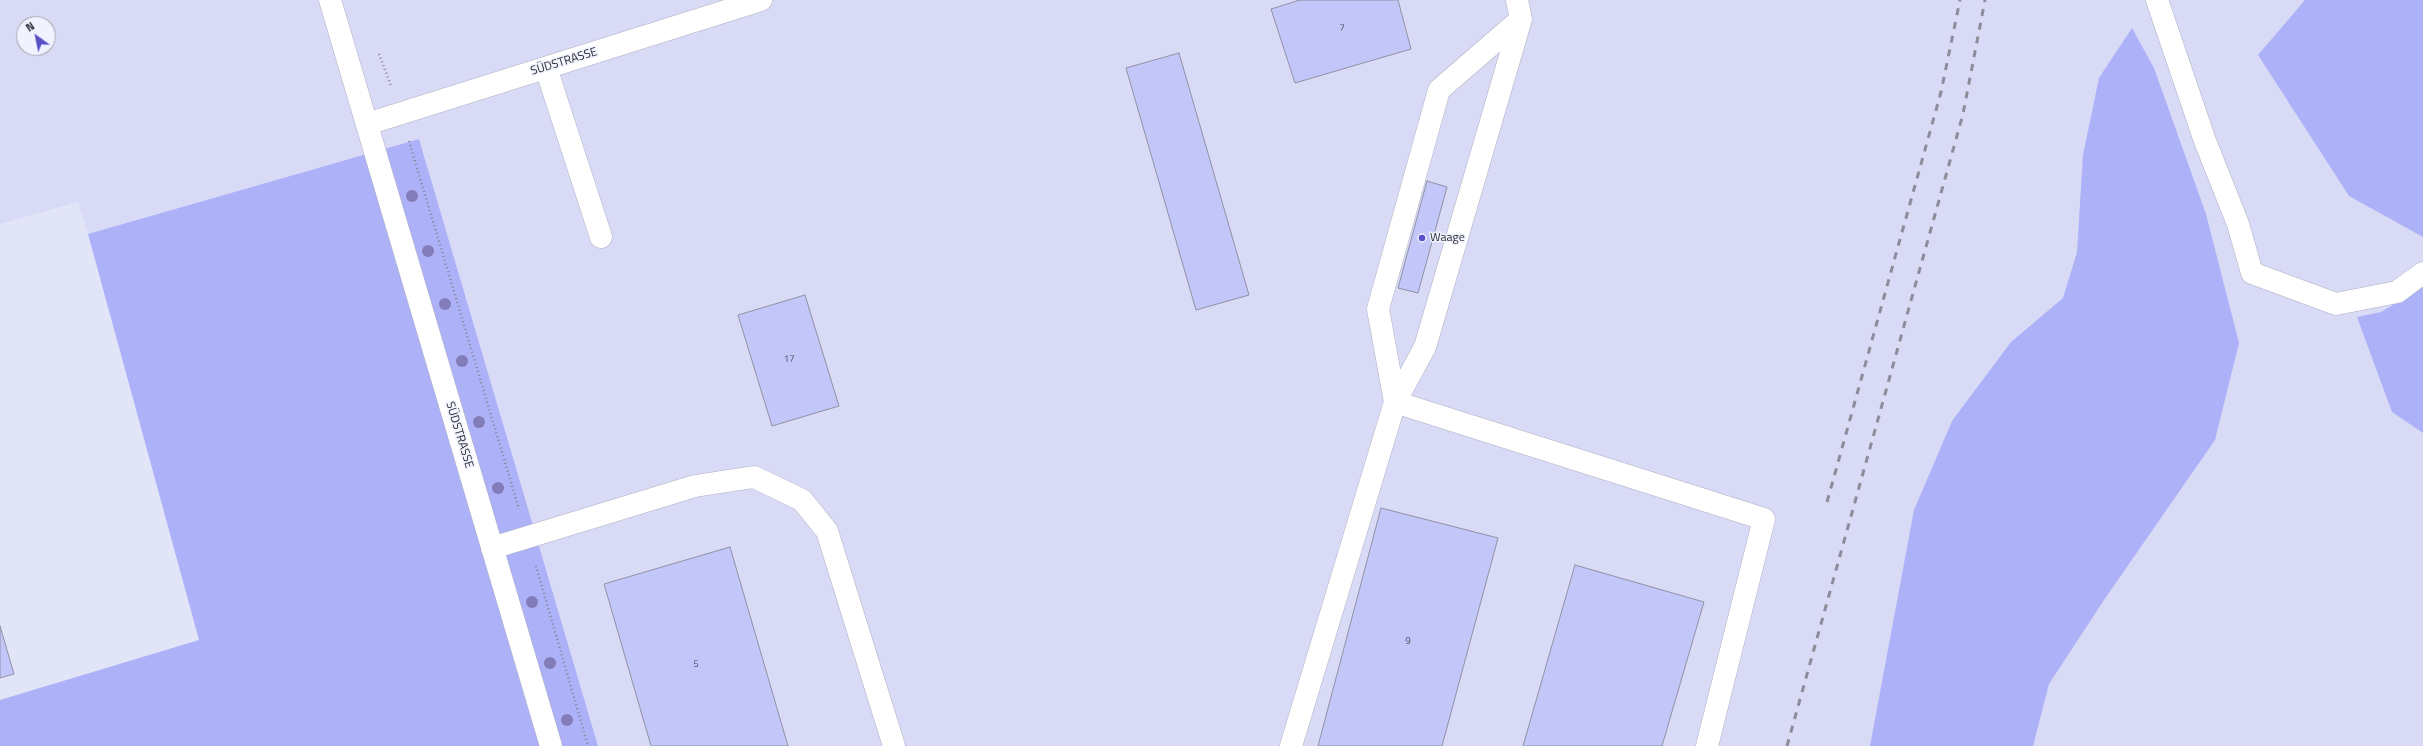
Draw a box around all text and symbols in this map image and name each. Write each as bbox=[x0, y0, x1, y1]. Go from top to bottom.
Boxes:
north arrow bbox=[16, 16, 56, 56]
text: N bbox=[22, 18, 38, 36]
house number: 7 bbox=[1339, 23, 1345, 35]
street label: SÜDSTRASSE bbox=[529, 45, 599, 79]
place label: Waage bbox=[1430, 231, 1465, 245]
marker: Waage bbox=[1417, 233, 1427, 243]
house number: 17 bbox=[783, 354, 795, 366]
street label: SÜDSTRASSE bbox=[442, 400, 476, 470]
house number: 9 bbox=[1405, 636, 1411, 648]
house number: 5 bbox=[693, 659, 699, 671]

